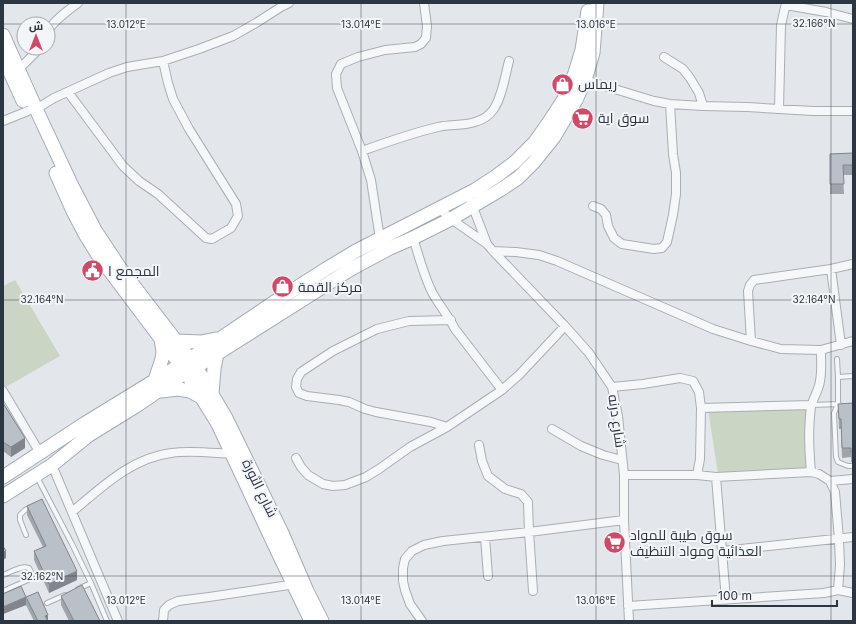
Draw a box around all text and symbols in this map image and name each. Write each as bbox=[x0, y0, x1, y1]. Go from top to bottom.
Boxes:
north arrow bbox=[16, 16, 56, 56]
text: 32.166°N bbox=[793, 17, 835, 29]
text: 13.012°E bbox=[106, 18, 146, 30]
text: 13.014°E bbox=[341, 18, 381, 30]
text: 13.016°E bbox=[576, 18, 616, 30]
text: ش bbox=[29, 19, 43, 33]
shop icon: ريماس bbox=[550, 71, 576, 97]
place label: ريماس bbox=[578, 75, 617, 92]
supermarket icon: سوق اية bbox=[570, 105, 596, 131]
place label: سوق اية bbox=[598, 109, 649, 127]
public building icon: المجمع ا bbox=[80, 258, 106, 284]
place label: المجمع ا bbox=[108, 262, 160, 280]
shop icon: مركز القمة bbox=[269, 274, 295, 300]
place label: مركز القمة bbox=[298, 278, 362, 295]
text: 32.164°N bbox=[21, 293, 63, 305]
text: 32.164°N bbox=[793, 293, 835, 305]
street label: شارع درنه bbox=[604, 393, 630, 449]
street label: شارع الثورة bbox=[238, 456, 282, 520]
place label: سوق طيبة للمواد العذائية ومواد التنظيف bbox=[630, 526, 762, 559]
supermarket icon: سوق طيبة للمواد العذائية ومواد التنظيف bbox=[601, 530, 627, 556]
text: 32.162°N bbox=[21, 570, 63, 582]
scale bar bbox=[712, 582, 837, 608]
text: 100 m bbox=[718, 588, 752, 603]
text: 13.012°E bbox=[106, 594, 146, 606]
text: 13.014°E bbox=[341, 594, 381, 606]
text: 13.016°E bbox=[576, 594, 616, 606]

